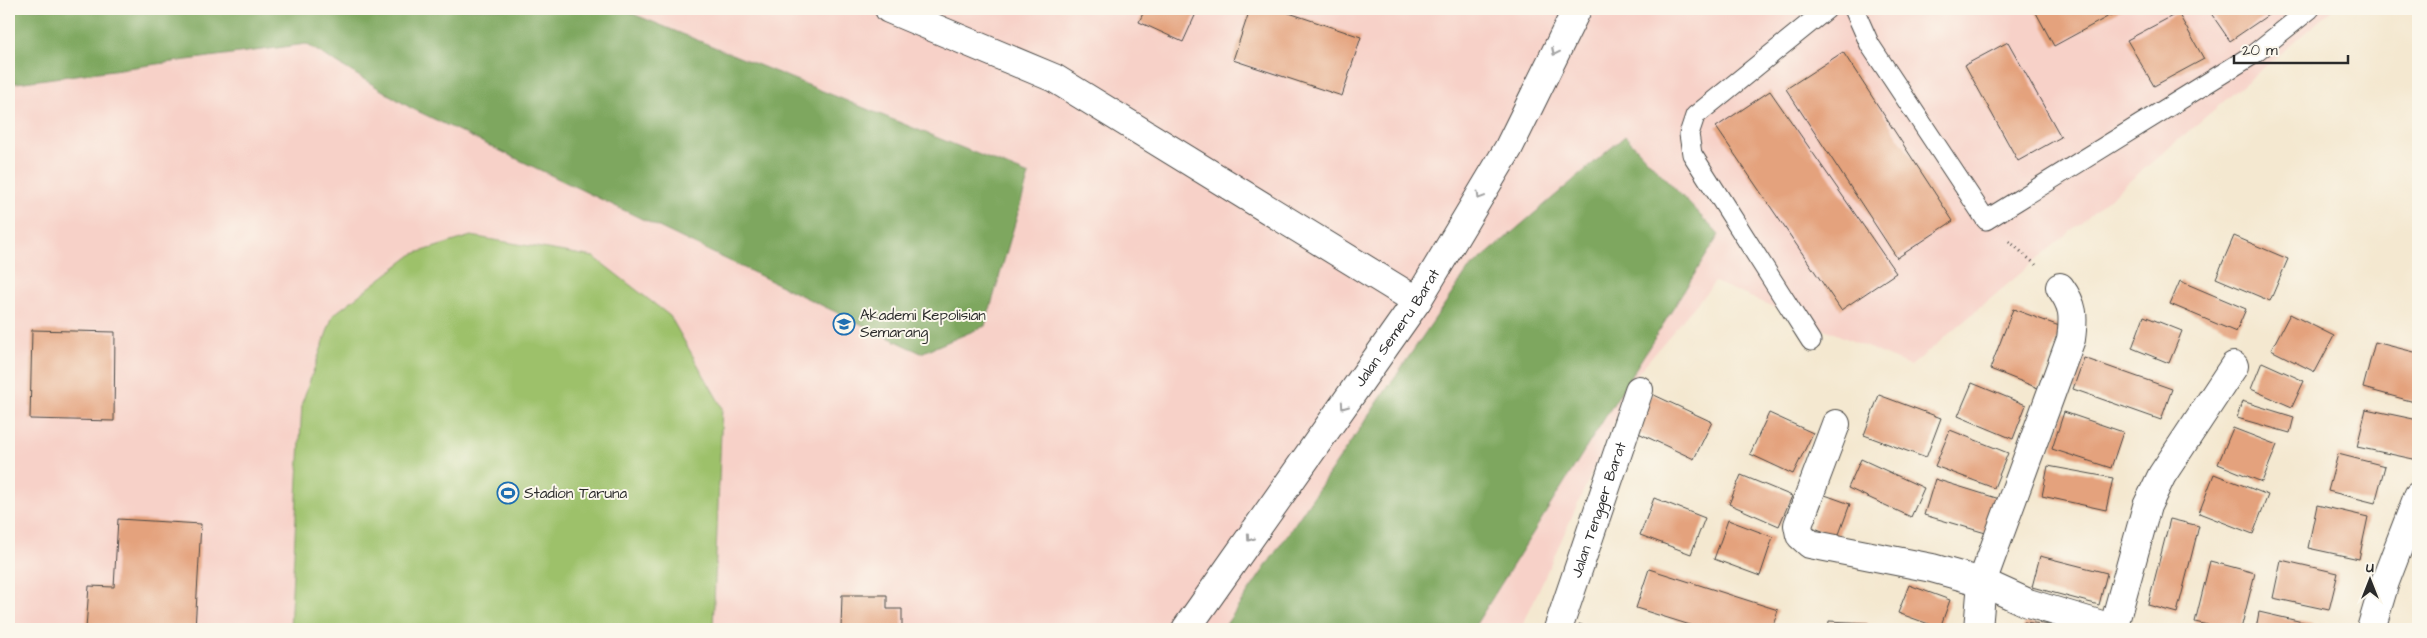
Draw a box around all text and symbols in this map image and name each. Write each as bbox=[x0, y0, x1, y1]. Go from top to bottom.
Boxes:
scale bar bbox=[2234, 32, 2348, 64]
text: 20 m bbox=[2242, 40, 2278, 61]
one-way arrow bbox=[1551, 47, 1561, 56]
one-way arrow bbox=[1476, 191, 1486, 200]
street label: Jalan Semeru Barat bbox=[1350, 265, 1445, 391]
place label: Akademi Kepolisian Semarang bbox=[860, 305, 986, 344]
school or university icon: Akademi Kepolisian Semarang bbox=[832, 312, 856, 336]
one-way arrow bbox=[1341, 400, 1350, 409]
street label: Jalan Tengger Barat bbox=[1566, 439, 1632, 581]
sports icon: Stadion Taruna bbox=[496, 481, 520, 505]
place label: Stadion Taruna bbox=[524, 483, 628, 504]
one-way arrow bbox=[1247, 533, 1256, 542]
north arrow bbox=[2344, 556, 2394, 606]
text: U bbox=[2366, 558, 2374, 578]

